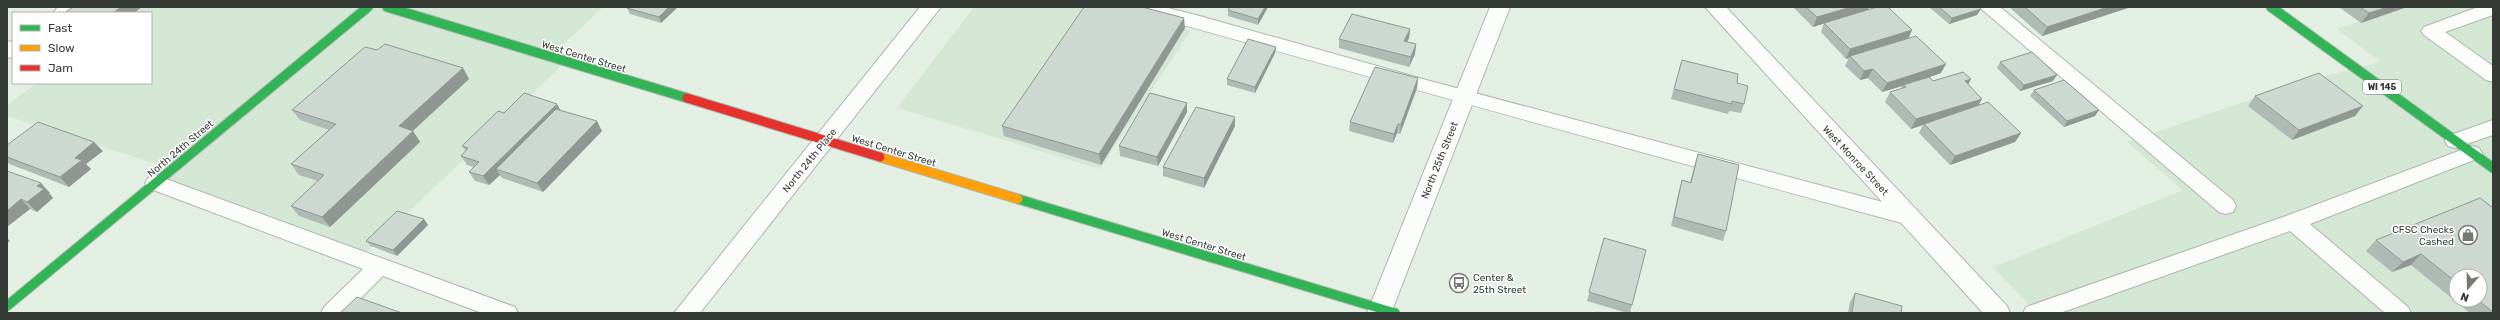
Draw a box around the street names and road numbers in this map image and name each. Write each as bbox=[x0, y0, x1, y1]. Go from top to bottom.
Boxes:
street label: West Center Street bbox=[540, 38, 627, 76]
road number: WI 145 bbox=[2363, 80, 2401, 94]
street label: North 24th Street bbox=[145, 118, 216, 180]
street label: North 25th Street bbox=[1419, 120, 1461, 201]
street label: West Monroe Street bbox=[1820, 123, 1891, 198]
street label: North 24th Place bbox=[780, 126, 840, 195]
street label: West Center Street bbox=[850, 132, 937, 170]
street label: West Center Street bbox=[1160, 226, 1247, 264]

